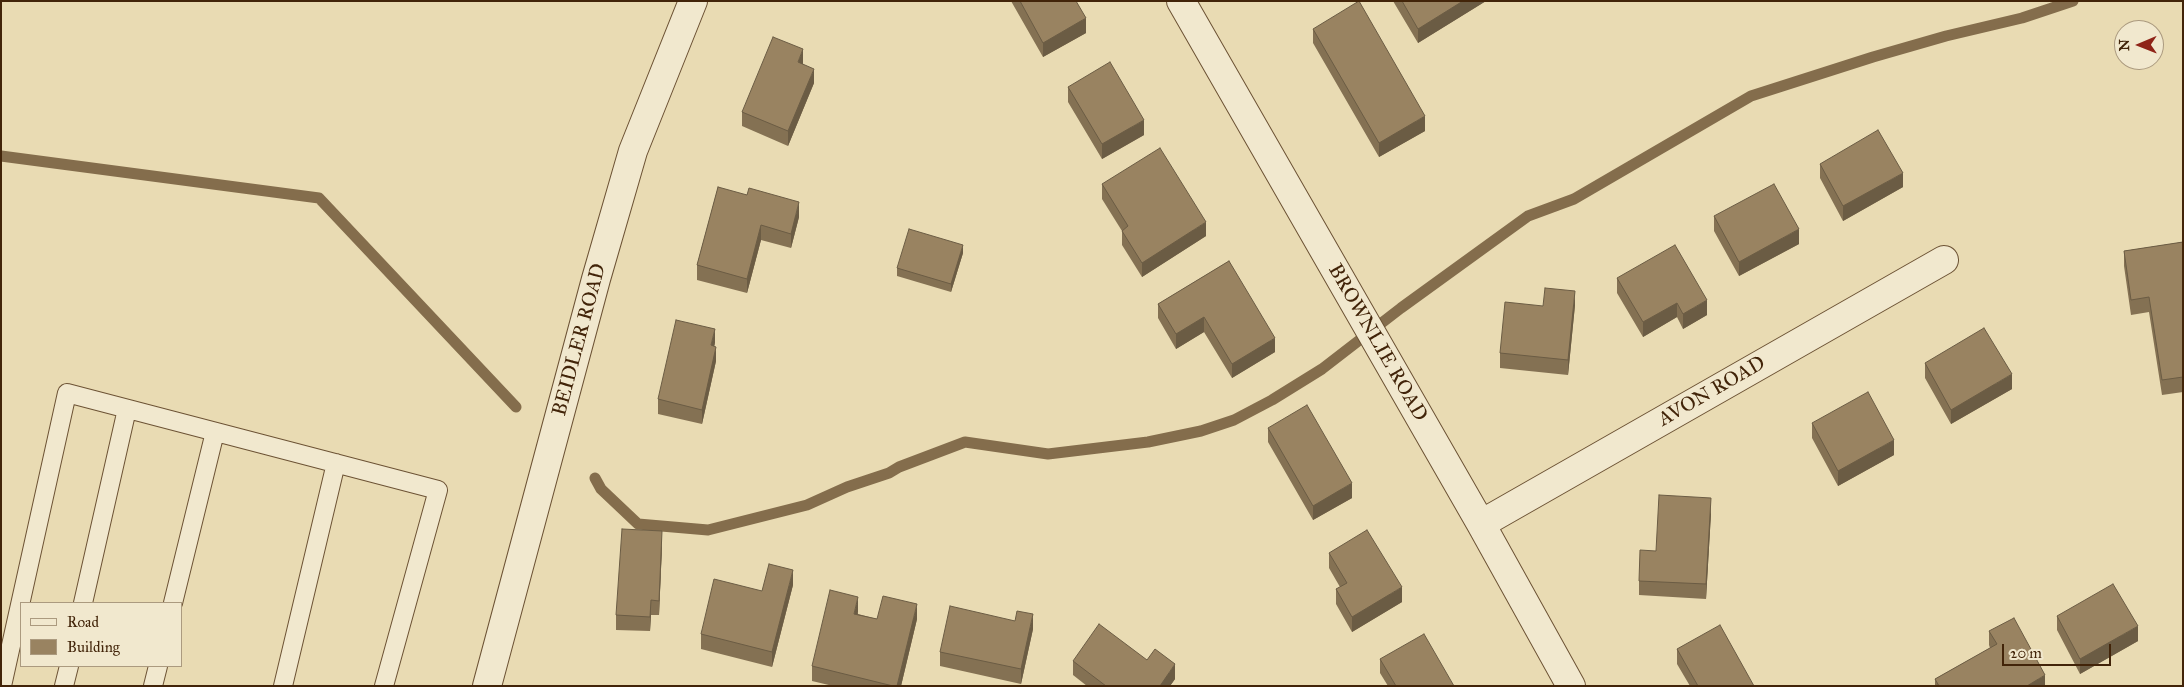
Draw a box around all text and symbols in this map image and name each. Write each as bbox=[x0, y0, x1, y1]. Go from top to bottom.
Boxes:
north arrow bbox=[2114, 20, 2164, 70]
text: N bbox=[2116, 39, 2133, 51]
street label: BROWNLIE ROAD bbox=[1322, 260, 1432, 426]
street label: BEIDLER ROAD bbox=[548, 261, 612, 419]
street label: AVON ROAD bbox=[1654, 352, 1770, 432]
legend bbox=[20, 602, 182, 667]
text: Road bbox=[67, 613, 99, 631]
scale bar bbox=[2004, 634, 2113, 666]
text: Building bbox=[67, 638, 120, 656]
text: 20 m bbox=[2010, 644, 2042, 662]

